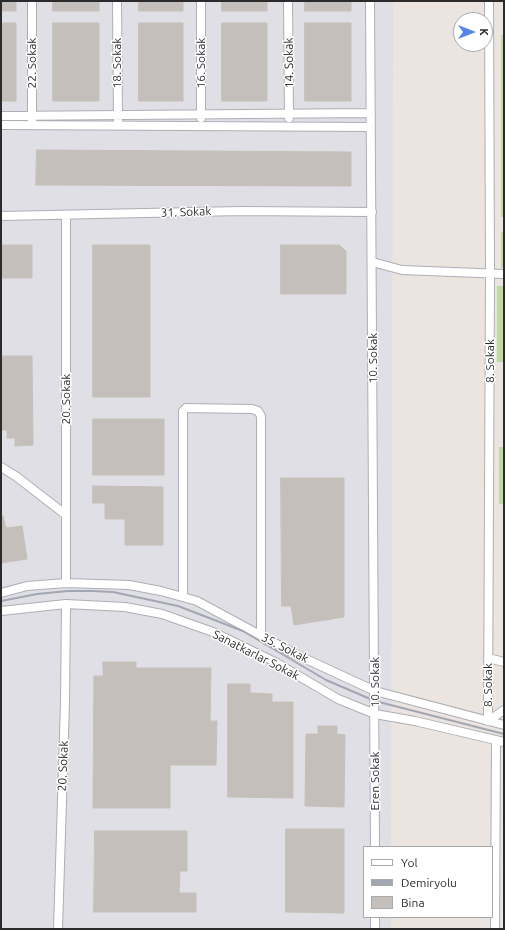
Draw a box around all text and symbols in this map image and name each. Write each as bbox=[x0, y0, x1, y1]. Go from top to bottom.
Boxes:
north arrow bbox=[453, 12, 493, 52]
text: K bbox=[478, 28, 490, 36]
street label: 14. Sokak bbox=[281, 37, 297, 89]
street label: 22. Sokak bbox=[25, 38, 39, 88]
street label: 18. Sokak bbox=[110, 38, 124, 88]
street label: 16. Sokak bbox=[194, 38, 208, 88]
street label: 31. Sokak bbox=[160, 204, 212, 220]
street label: 10. Sokak bbox=[366, 333, 380, 383]
street label: 8. Sokak bbox=[483, 339, 497, 383]
street label: 20. Sokak bbox=[59, 374, 73, 424]
street label: Sanatkarlar Sokak bbox=[210, 627, 302, 683]
street label: 35. Sokak bbox=[259, 630, 311, 666]
street label: 10. Sokak bbox=[368, 657, 382, 707]
street label: 8. Sokak bbox=[481, 663, 495, 707]
street label: 20. Sokak bbox=[55, 740, 71, 792]
street label: Eren Sokak bbox=[368, 751, 382, 811]
legend bbox=[363, 846, 493, 918]
text: Yol bbox=[401, 856, 418, 869]
text: Demiryolu bbox=[401, 876, 457, 889]
text: Bina bbox=[401, 896, 425, 909]

